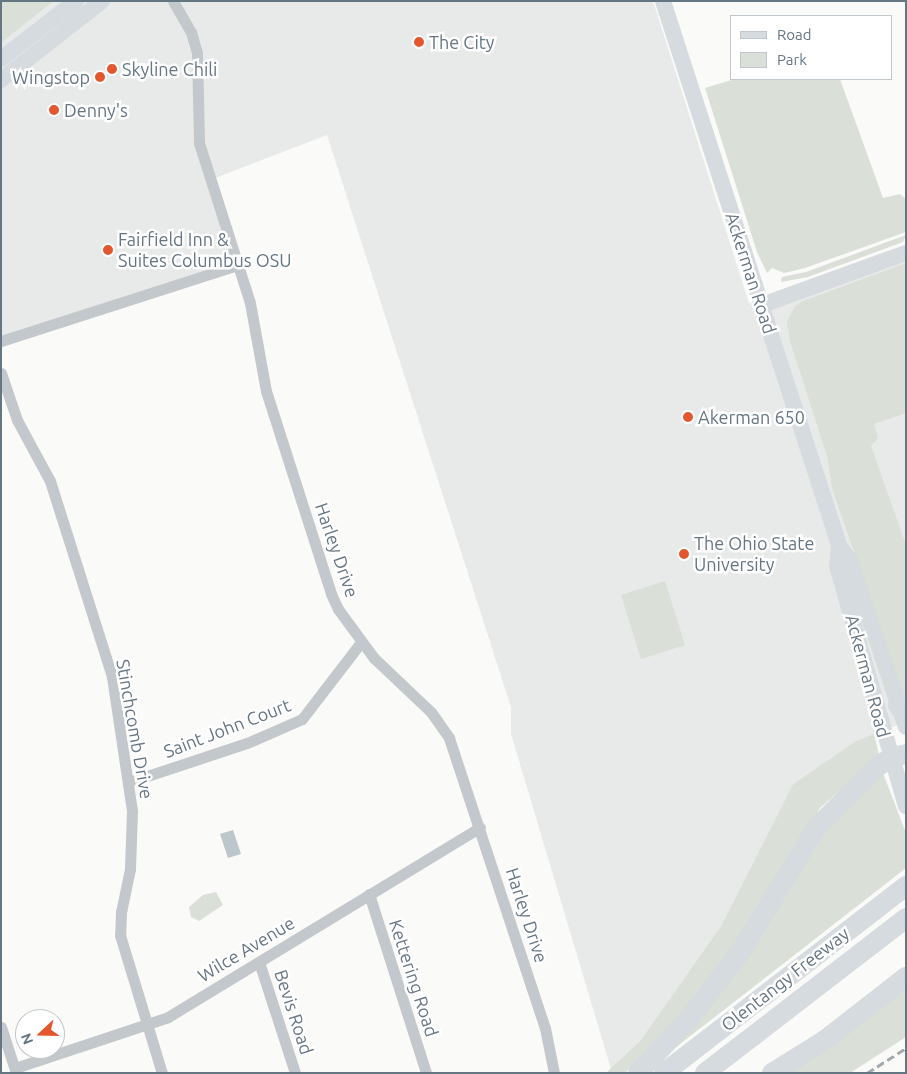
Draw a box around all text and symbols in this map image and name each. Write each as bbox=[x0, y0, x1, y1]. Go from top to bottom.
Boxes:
legend bbox=[730, 15, 892, 80]
text: Road bbox=[777, 26, 812, 43]
place label: The City bbox=[429, 31, 495, 53]
marker: The City bbox=[413, 36, 425, 48]
text: Park bbox=[777, 51, 807, 68]
place label: Skyline Chili bbox=[122, 58, 217, 80]
marker: Skyline Chili bbox=[106, 63, 118, 75]
place label: Wingstop bbox=[12, 66, 90, 88]
marker: Wingstop bbox=[94, 71, 106, 83]
place label: Denny's bbox=[64, 99, 128, 121]
marker: Denny's bbox=[48, 104, 60, 116]
street label: Ackerman Road bbox=[721, 210, 781, 336]
place label: Fairfield Inn & Suites Columbus OSU bbox=[118, 229, 292, 272]
marker: Fairfield Inn & Suites Columbus OSU bbox=[102, 244, 114, 256]
place label: Akerman 650 bbox=[698, 406, 805, 428]
marker: Akerman 650 bbox=[682, 411, 694, 423]
street label: Harley Drive bbox=[311, 500, 363, 600]
place label: The Ohio State University bbox=[694, 533, 814, 576]
marker: The Ohio State University bbox=[678, 548, 690, 560]
street label: Ackerman Road bbox=[841, 612, 895, 740]
street label: Stinchcomb Drive bbox=[112, 658, 158, 800]
street label: Saint John Court bbox=[160, 694, 294, 762]
street label: Harley Drive bbox=[501, 865, 553, 965]
street label: Wilce Avenue bbox=[194, 912, 298, 986]
street label: Kettering Road bbox=[385, 917, 443, 1039]
street label: Olentangy Freeway bbox=[717, 922, 853, 1036]
street label: Bevis Road bbox=[270, 967, 318, 1057]
north arrow bbox=[15, 1009, 65, 1059]
text: N bbox=[18, 1031, 36, 1047]

